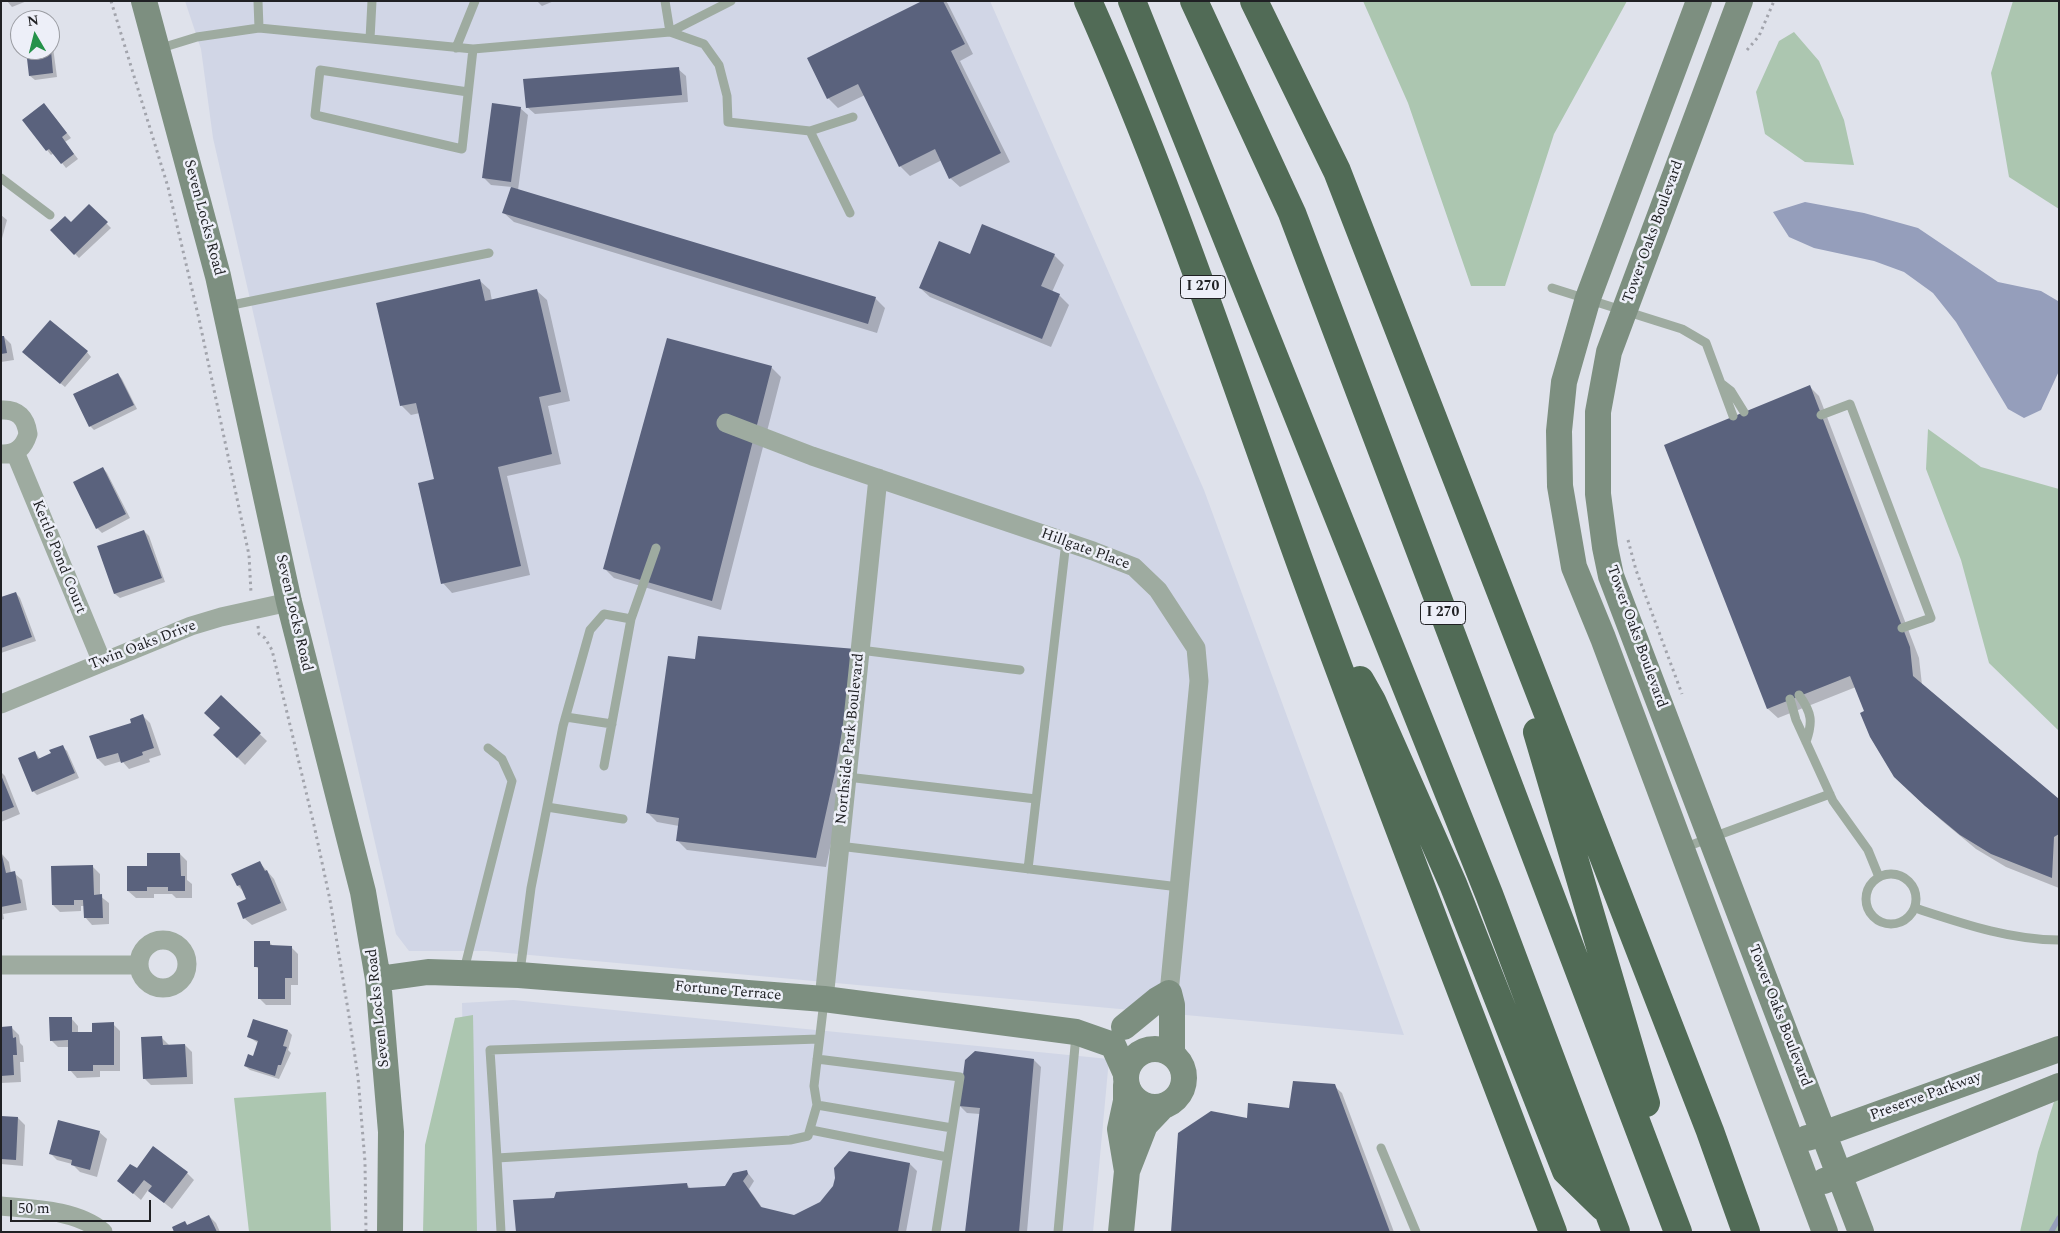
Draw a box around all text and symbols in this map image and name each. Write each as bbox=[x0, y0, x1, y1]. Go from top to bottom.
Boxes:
text: N bbox=[26, 9, 40, 32]
north arrow bbox=[10, 10, 60, 60]
street label: Seven Locks Road bbox=[179, 158, 227, 278]
street label: Tower Oaks Boulevard bbox=[1620, 158, 1688, 306]
road number: I 270 bbox=[1180, 276, 1226, 298]
street label: Kettle Pond Court bbox=[27, 498, 89, 616]
street label: Hillgate Place bbox=[1038, 526, 1132, 574]
street label: Seven Locks Road bbox=[271, 553, 315, 673]
street label: Tower Oaks Boulevard bbox=[1602, 563, 1670, 711]
road number: I 270 bbox=[1420, 602, 1466, 624]
street label: Twin Oaks Drive bbox=[87, 617, 199, 675]
street label: Northside Park Boulevard bbox=[833, 652, 869, 826]
street label: Tower Oaks Boulevard bbox=[1744, 943, 1814, 1089]
street label: Seven Locks Road bbox=[364, 948, 394, 1068]
street label: Fortune Terrace bbox=[674, 978, 782, 1006]
street label: Preserve Parkway bbox=[1868, 1068, 1984, 1126]
scale bar bbox=[12, 1190, 154, 1222]
text: 50 m bbox=[18, 1197, 50, 1220]

